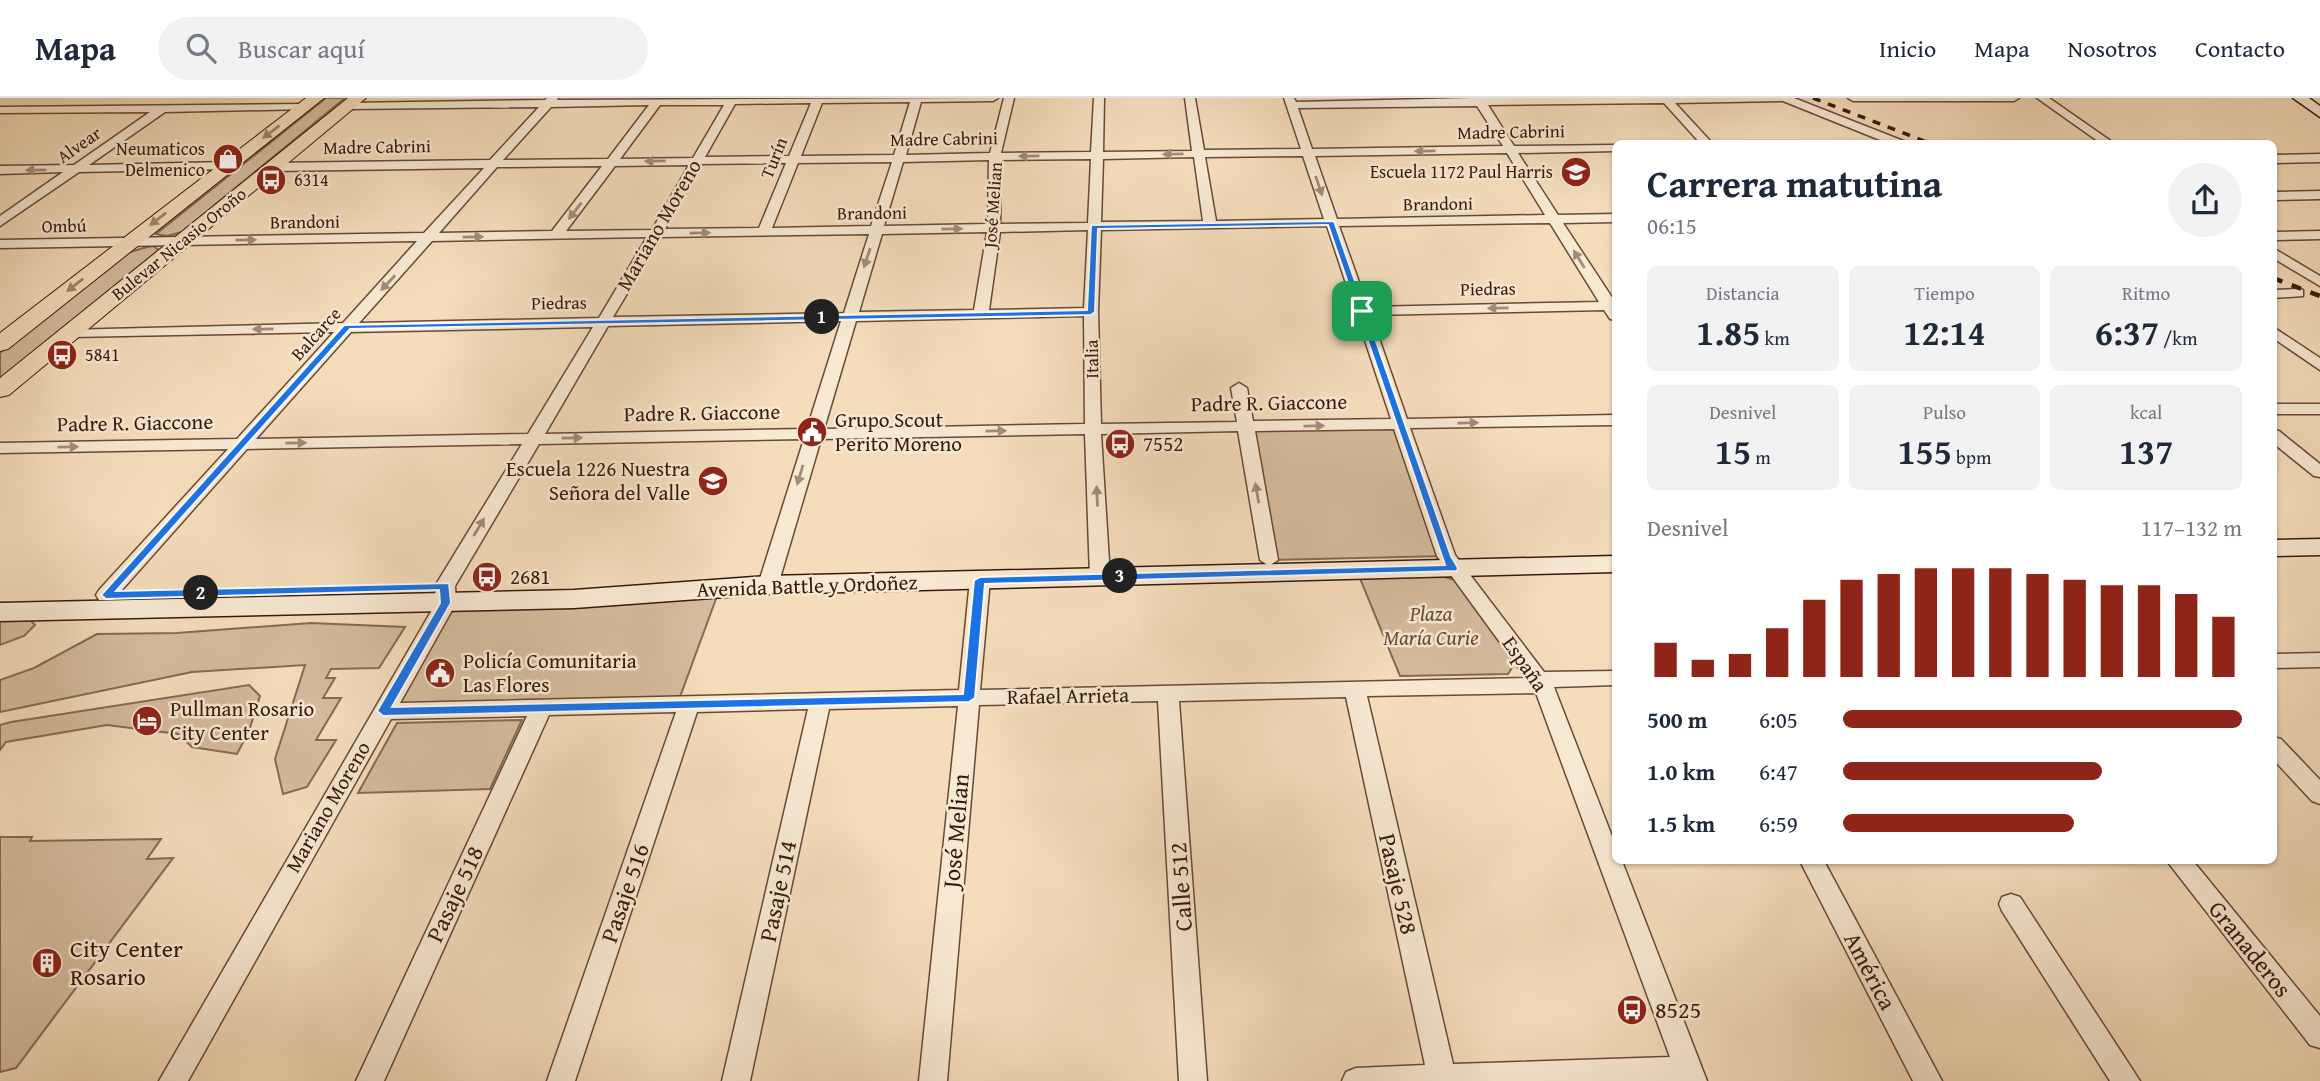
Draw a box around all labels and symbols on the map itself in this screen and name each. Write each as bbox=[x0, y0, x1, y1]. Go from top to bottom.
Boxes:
street label: Madre Cabrini bbox=[1457, 117, 1565, 146]
street label: Alvear bbox=[51, 119, 107, 170]
street label: Madre Cabrini bbox=[890, 124, 998, 153]
one-way arrow bbox=[262, 125, 280, 139]
street label: Madre Cabrini bbox=[323, 132, 431, 161]
street label: Turín bbox=[753, 133, 794, 183]
place label: Neumaticos Delmenico bbox=[116, 135, 205, 183]
shop icon: Neumaticos Delmenico bbox=[211, 142, 245, 176]
one-way arrow bbox=[1413, 145, 1435, 156]
one-way arrow bbox=[1161, 148, 1183, 160]
one-way arrow bbox=[1018, 150, 1040, 162]
street label: Mariano Moreno bbox=[608, 153, 709, 296]
one-way arrow bbox=[644, 155, 666, 167]
school or university icon: Escuela 1172 Paul Harris bbox=[1559, 155, 1593, 189]
place label: Escuela 1172 Paul Harris bbox=[1370, 158, 1553, 185]
street label: José Melian bbox=[976, 161, 1009, 251]
bus stop icon: 6314 bbox=[254, 163, 288, 197]
one-way arrow bbox=[25, 164, 47, 176]
place label: 6314 bbox=[294, 166, 329, 193]
one-way arrow bbox=[1314, 175, 1325, 196]
street label: Bulevar Nicasio Oroño bbox=[105, 181, 252, 307]
street label: Brandoni bbox=[1403, 189, 1473, 218]
street label: Brandoni bbox=[837, 198, 907, 227]
one-way arrow bbox=[568, 202, 582, 220]
street label: Brandoni bbox=[270, 207, 340, 236]
street label: Ombú bbox=[41, 212, 87, 239]
one-way arrow bbox=[149, 212, 167, 226]
one-way arrow bbox=[942, 223, 964, 235]
one-way arrow bbox=[690, 227, 712, 239]
one-way arrow bbox=[462, 231, 484, 242]
one-way arrow bbox=[235, 234, 257, 246]
one-way arrow bbox=[862, 248, 872, 269]
one-way arrow bbox=[1572, 249, 1585, 268]
one-way arrow bbox=[380, 274, 396, 292]
street label: Piedras bbox=[1460, 275, 1516, 302]
one-way arrow bbox=[66, 277, 84, 292]
pin bbox=[1332, 281, 1392, 341]
street label: Piedras bbox=[531, 289, 587, 316]
pin: 1 bbox=[804, 300, 840, 334]
street label: Balcarce bbox=[284, 301, 347, 366]
one-way arrow bbox=[1487, 303, 1509, 314]
one-way arrow bbox=[252, 323, 274, 334]
bus stop icon: 5841 bbox=[45, 338, 79, 372]
street label: Italia bbox=[1078, 339, 1105, 379]
place label: 5841 bbox=[85, 341, 120, 368]
street label: Padre R. Giaccone bbox=[1191, 386, 1348, 419]
street label: Padre R. Giaccone bbox=[624, 396, 781, 429]
place label: Grupo Scout Perito Moreno bbox=[835, 404, 962, 459]
street label: Padre R. Giaccone bbox=[57, 406, 214, 439]
public building icon: Grupo Scout Perito Moreno bbox=[795, 415, 829, 449]
one-way arrow bbox=[1457, 417, 1479, 429]
one-way arrow bbox=[1303, 420, 1325, 431]
one-way arrow bbox=[985, 425, 1007, 436]
bus stop icon: 7552 bbox=[1103, 427, 1137, 461]
place label: 7552 bbox=[1143, 428, 1183, 459]
one-way arrow bbox=[561, 432, 583, 444]
one-way arrow bbox=[285, 437, 307, 449]
one-way arrow bbox=[57, 441, 79, 453]
place label: Escuela 1226 Nuestra Señora del Valle bbox=[506, 453, 690, 508]
school or university icon: Escuela 1226 Nuestra Señora del Valle bbox=[696, 464, 730, 498]
one-way arrow bbox=[795, 465, 805, 486]
one-way arrow bbox=[1251, 482, 1262, 504]
one-way arrow bbox=[1091, 485, 1102, 507]
one-way arrow bbox=[473, 518, 486, 537]
pin: 3 bbox=[1102, 559, 1138, 594]
bus stop icon: 2681 bbox=[470, 560, 504, 594]
place label: 2681 bbox=[510, 561, 550, 592]
street label: Avenida Battle y Ordoñez bbox=[696, 566, 918, 605]
pin: 2 bbox=[184, 575, 218, 610]
park label: Plaza María Curie bbox=[1383, 598, 1479, 653]
street label: España bbox=[1495, 629, 1556, 698]
place label: Policía Comunitaria Las Flores bbox=[463, 645, 637, 700]
public building icon: Policía Comunitaria Las Flores bbox=[423, 656, 457, 690]
street label: Rafael Arrieta bbox=[1007, 679, 1129, 712]
place label: Pullman Rosario City Center bbox=[170, 693, 314, 748]
hotel icon: Pullman Rosario City Center bbox=[130, 704, 164, 738]
street label: Mariano Moreno bbox=[277, 735, 378, 878]
street label: José Melian bbox=[933, 772, 978, 893]
street label: Pasaje 528 bbox=[1370, 830, 1427, 938]
street label: Pasaje 514 bbox=[750, 837, 805, 945]
street label: Pasaje 516 bbox=[591, 839, 658, 947]
street label: Pasaje 518 bbox=[417, 840, 492, 948]
street label: Calle 512 bbox=[1160, 841, 1201, 933]
street label: Granaderos bbox=[2200, 893, 2300, 1005]
street label: América bbox=[1835, 925, 1906, 1017]
place label: City Center Rosario bbox=[70, 931, 183, 994]
building icon: City Center Rosario bbox=[30, 946, 64, 980]
place label: 8525 bbox=[1655, 992, 1701, 1027]
bus stop icon: 8525 bbox=[1615, 993, 1649, 1027]

